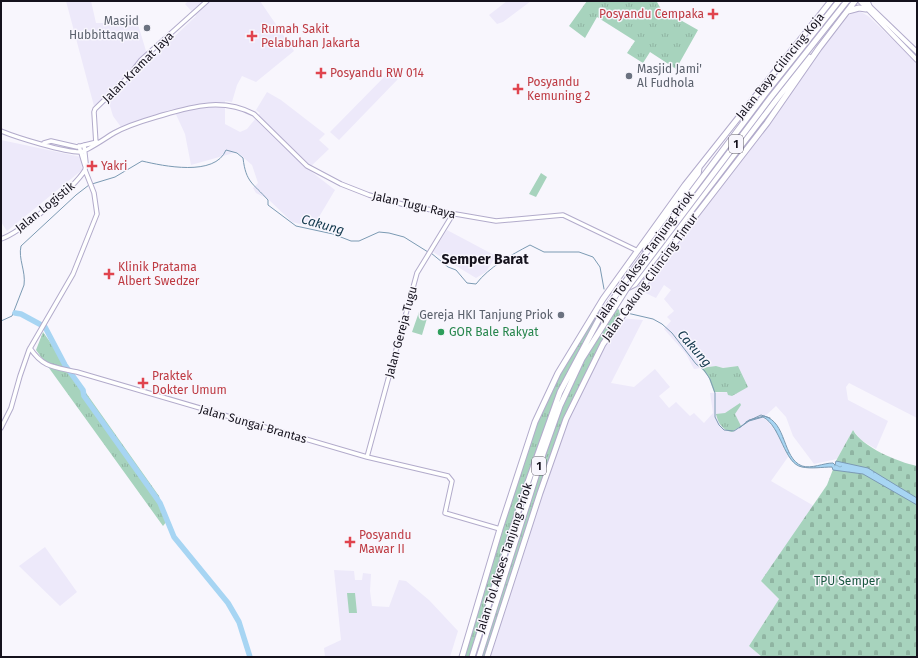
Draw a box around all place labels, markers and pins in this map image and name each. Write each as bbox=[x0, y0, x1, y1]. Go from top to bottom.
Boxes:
place label: Posyandu Cempaka bbox=[599, 7, 704, 21]
marker: Posyandu Cempaka bbox=[707, 8, 719, 20]
place label: Masjid Hubbittaqwa bbox=[69, 14, 139, 42]
place label: Rumah Sakit Pelabuhan Jakarta bbox=[261, 22, 360, 50]
marker: Masjid Hubbittaqwa bbox=[142, 23, 152, 33]
marker: Rumah Sakit Pelabuhan Jakarta bbox=[246, 30, 258, 42]
place label: Masjid Jami' Al Fudhola bbox=[637, 62, 702, 90]
place label: Posyandu RW 014 bbox=[330, 66, 425, 80]
marker: Posyandu RW 014 bbox=[315, 67, 327, 79]
marker: Masjid Jami' Al Fudhola bbox=[624, 71, 634, 81]
place label: Posyandu Kemuning 2 bbox=[527, 75, 591, 103]
marker: Posyandu Kemuning 2 bbox=[512, 83, 524, 95]
place label: Yakri bbox=[101, 159, 127, 173]
marker: Yakri bbox=[86, 160, 98, 172]
place label: Klinik Pratama Albert Swedzer bbox=[118, 260, 200, 288]
marker: Klinik Pratama Albert Swedzer bbox=[103, 268, 115, 280]
place label: Gereja HKI Tanjung Priok bbox=[419, 308, 554, 322]
marker: Gereja HKI Tanjung Priok bbox=[556, 310, 566, 320]
place label: GOR Bale Rakyat bbox=[449, 325, 539, 339]
marker: GOR Bale Rakyat bbox=[436, 327, 446, 337]
place label: Praktek Dokter Umum bbox=[152, 369, 227, 397]
marker: Praktek Dokter Umum bbox=[137, 377, 149, 389]
place label: Posyandu Mawar II bbox=[359, 528, 411, 556]
marker: Posyandu Mawar II bbox=[344, 536, 356, 548]

